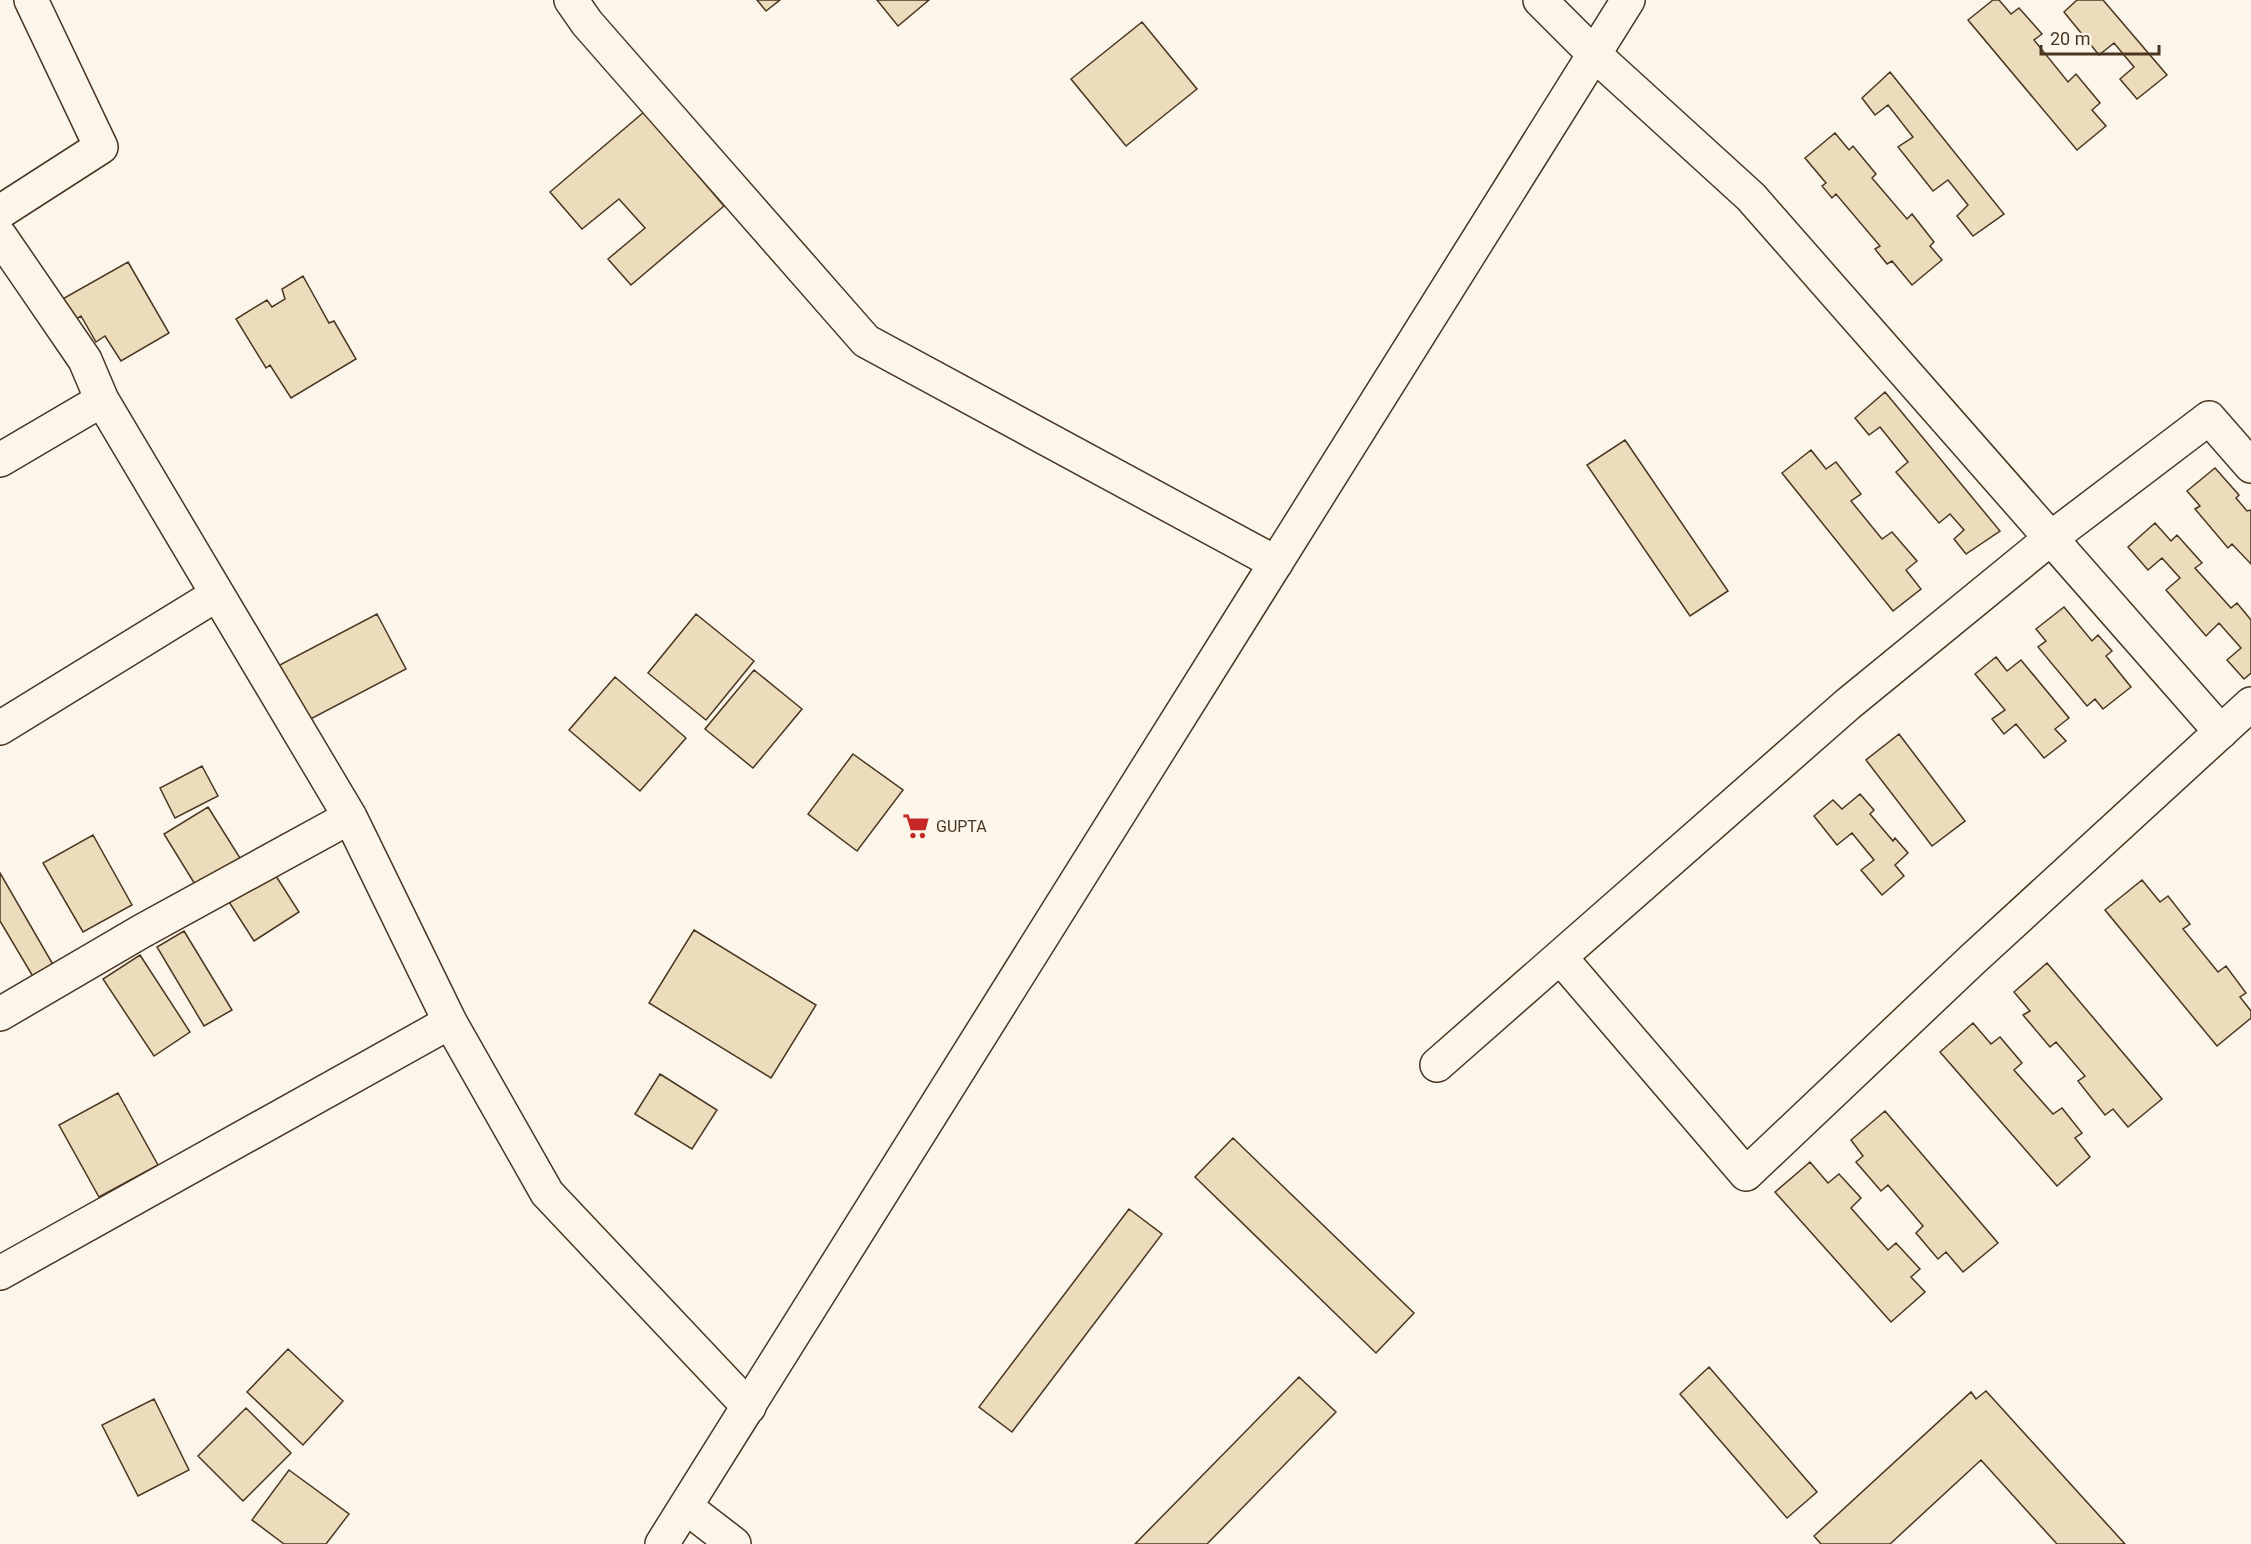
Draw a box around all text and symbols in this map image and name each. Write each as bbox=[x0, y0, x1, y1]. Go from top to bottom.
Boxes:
scale bar bbox=[2041, 18, 2160, 56]
text: 20 m bbox=[2050, 28, 2090, 49]
supermarket icon: GUPTA bbox=[901, 811, 931, 841]
place label: GUPTA bbox=[936, 817, 987, 836]

